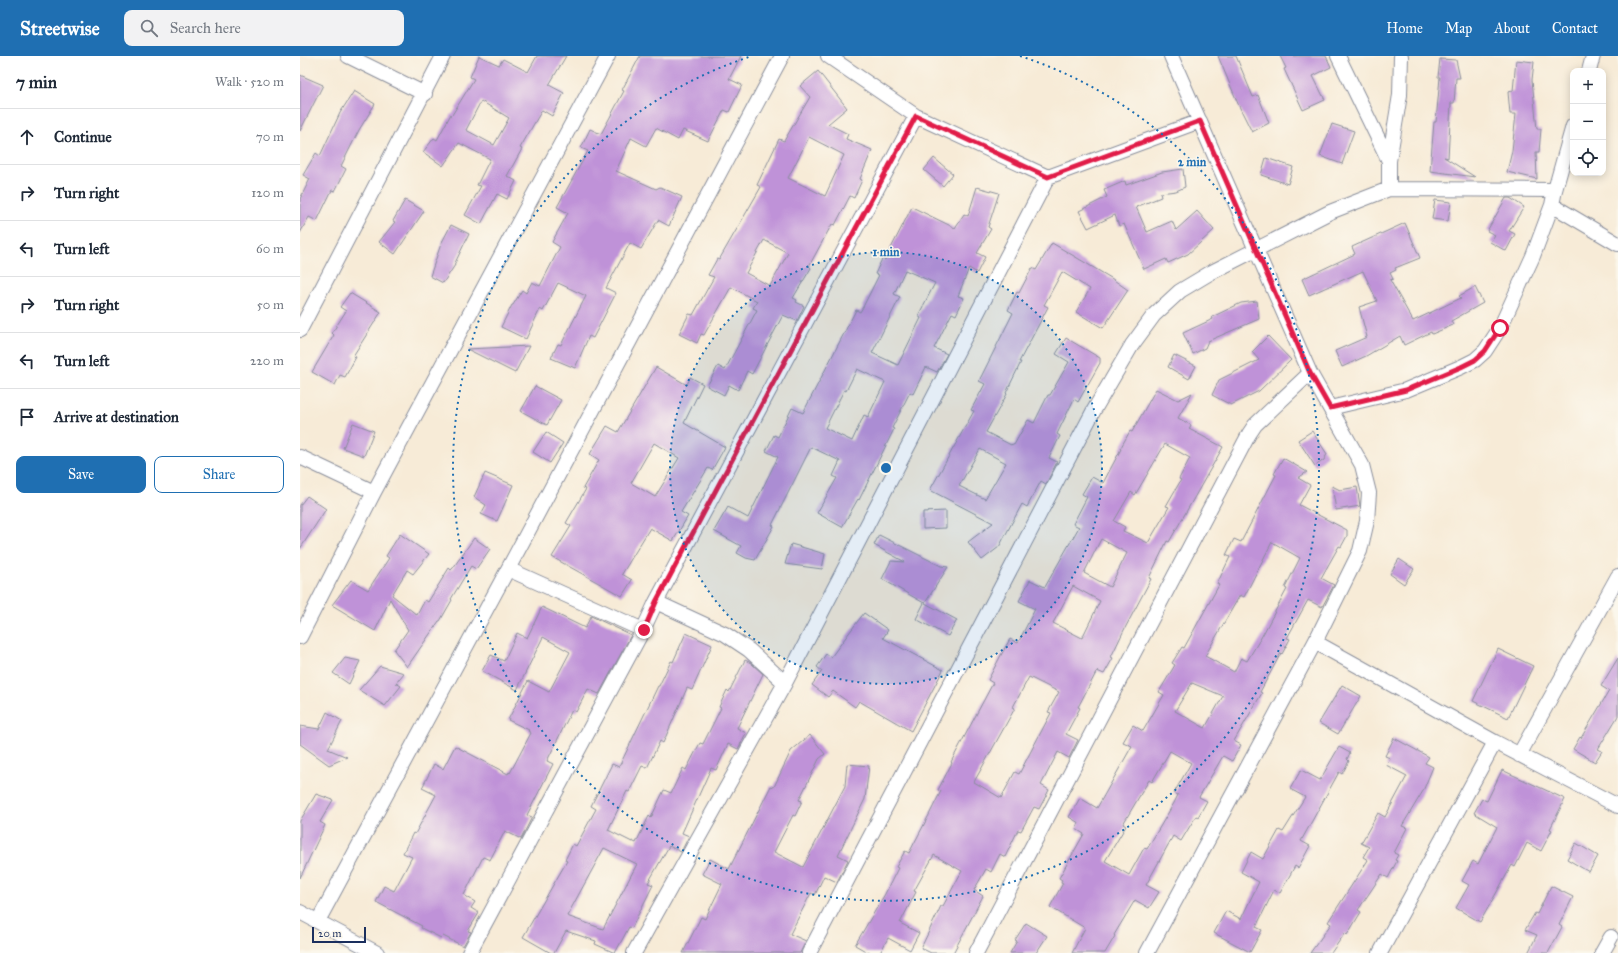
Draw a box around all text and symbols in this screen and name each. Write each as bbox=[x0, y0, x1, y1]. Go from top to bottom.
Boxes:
search box bbox=[124, 10, 404, 46]
text: Streetwise bbox=[20, 17, 100, 40]
icon: search bbox=[138, 17, 160, 39]
text: Search here bbox=[170, 19, 241, 37]
text: Home bbox=[1386, 20, 1423, 37]
text: Map bbox=[1445, 20, 1472, 37]
text: About bbox=[1494, 20, 1530, 37]
text: Contact bbox=[1552, 20, 1598, 37]
map controls bbox=[1570, 68, 1606, 176]
button: + bbox=[1570, 68, 1606, 104]
text: 7 min bbox=[16, 72, 57, 93]
text: Walk · 520 m bbox=[215, 74, 284, 90]
button: − bbox=[1570, 104, 1606, 140]
icon: ahead bbox=[16, 126, 38, 148]
text: Continue bbox=[54, 128, 112, 146]
text: 70 m bbox=[256, 129, 284, 145]
button: locate bbox=[1570, 140, 1606, 176]
text: 2 min bbox=[1178, 155, 1207, 169]
icon: right bbox=[16, 182, 38, 204]
text: Turn right bbox=[54, 184, 119, 202]
text: 120 m bbox=[251, 185, 284, 201]
icon: left bbox=[16, 238, 38, 260]
text: Turn left bbox=[54, 240, 110, 258]
text: 60 m bbox=[256, 241, 284, 257]
text: 1 min bbox=[872, 245, 900, 259]
icon: right bbox=[16, 294, 38, 316]
text: Turn right bbox=[54, 296, 119, 314]
text: 50 m bbox=[257, 297, 284, 313]
route start bbox=[1491, 319, 1509, 337]
icon: left bbox=[16, 350, 38, 372]
text: Turn left bbox=[54, 352, 110, 370]
text: 220 m bbox=[250, 353, 284, 369]
icon: arrive bbox=[16, 406, 38, 428]
text: Arrive at destination bbox=[54, 408, 179, 426]
button: Save bbox=[16, 456, 146, 493]
button: Share bbox=[154, 456, 284, 493]
centre of rings bbox=[879, 461, 893, 475]
route end bbox=[635, 621, 653, 639]
scale bar bbox=[312, 925, 366, 944]
text: 20 m bbox=[318, 927, 341, 940]

